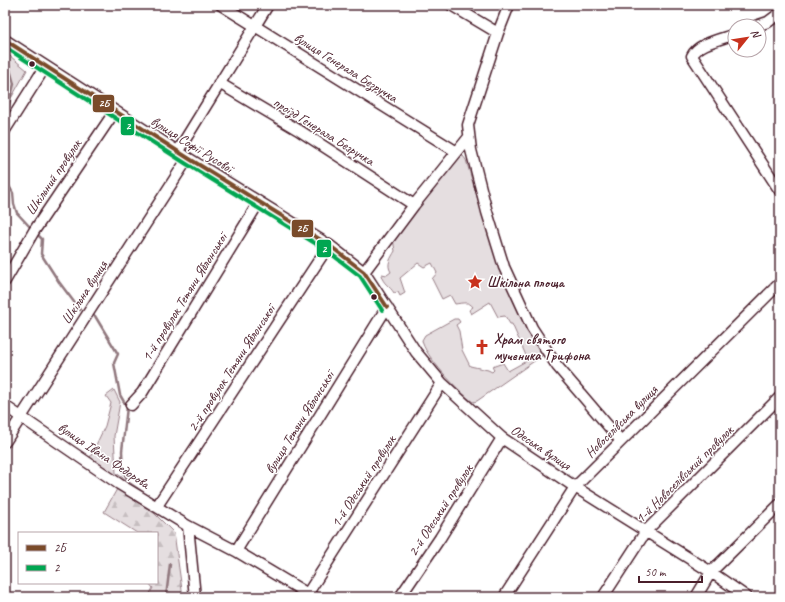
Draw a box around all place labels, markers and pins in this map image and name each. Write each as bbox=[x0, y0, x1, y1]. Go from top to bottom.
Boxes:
unlabelled marker bbox=[27, 59, 37, 69]
place icon: Шкільна площа bbox=[466, 273, 484, 291]
place label: Шкільна площа bbox=[487, 274, 566, 291]
unlabelled marker bbox=[369, 292, 379, 302]
place label: Храм святого мученика Трифона bbox=[494, 331, 591, 364]
church icon: Храм святого мученика Трифона bbox=[473, 338, 491, 356]

